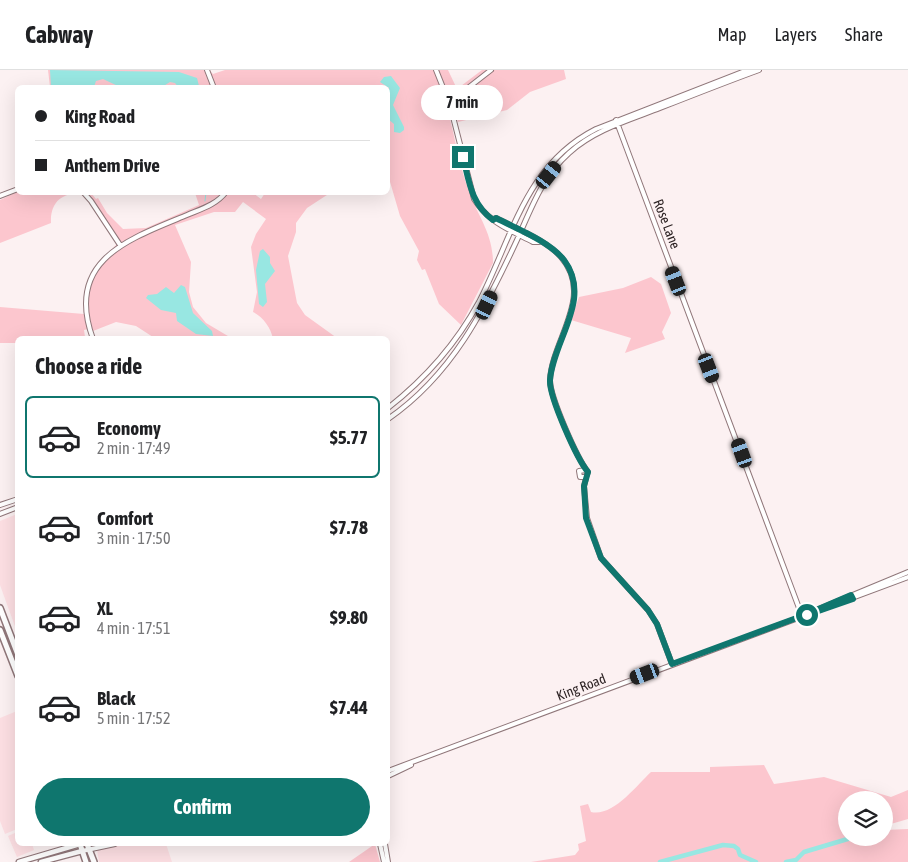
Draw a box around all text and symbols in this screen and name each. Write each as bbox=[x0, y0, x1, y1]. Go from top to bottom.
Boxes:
text: Cabway bbox=[25, 21, 93, 48]
text: Map bbox=[717, 24, 746, 45]
text: Layers bbox=[774, 24, 817, 45]
text: Share bbox=[845, 24, 883, 45]
callout: 7 min bbox=[422, 84, 504, 119]
text: 7 min bbox=[446, 93, 478, 111]
text: King Road bbox=[65, 105, 135, 127]
route end bbox=[452, 146, 474, 168]
text: Anthem Drive bbox=[65, 154, 160, 176]
car bbox=[533, 159, 564, 191]
street label: Rose Lane bbox=[650, 197, 684, 251]
car bbox=[663, 264, 688, 298]
car bbox=[473, 288, 500, 322]
car bbox=[696, 351, 721, 385]
text: Choose a ride bbox=[35, 353, 142, 379]
icon: car bbox=[37, 415, 82, 460]
text: Economy bbox=[97, 417, 161, 439]
text: $5.77 bbox=[330, 426, 368, 448]
car bbox=[729, 436, 754, 470]
text: 2 min · 17:49 bbox=[97, 439, 170, 457]
icon: car bbox=[37, 505, 82, 550]
text: Comfort bbox=[97, 507, 153, 529]
text: $7.78 bbox=[330, 516, 368, 538]
text: 3 min · 17:50 bbox=[97, 529, 170, 547]
icon: car bbox=[37, 595, 82, 640]
text: XL bbox=[97, 597, 113, 619]
route start bbox=[796, 604, 818, 626]
text: $9.80 bbox=[330, 606, 368, 628]
text: 4 min · 17:51 bbox=[97, 619, 170, 637]
car bbox=[628, 662, 661, 686]
street label: King Road bbox=[554, 670, 608, 704]
icon: car bbox=[37, 685, 82, 730]
text: Black bbox=[97, 687, 135, 709]
text: $7.44 bbox=[330, 696, 368, 718]
text: 5 min · 17:52 bbox=[97, 709, 170, 727]
button: Confirm bbox=[35, 778, 370, 836]
map controls bbox=[838, 791, 893, 846]
button: layers bbox=[838, 791, 893, 846]

